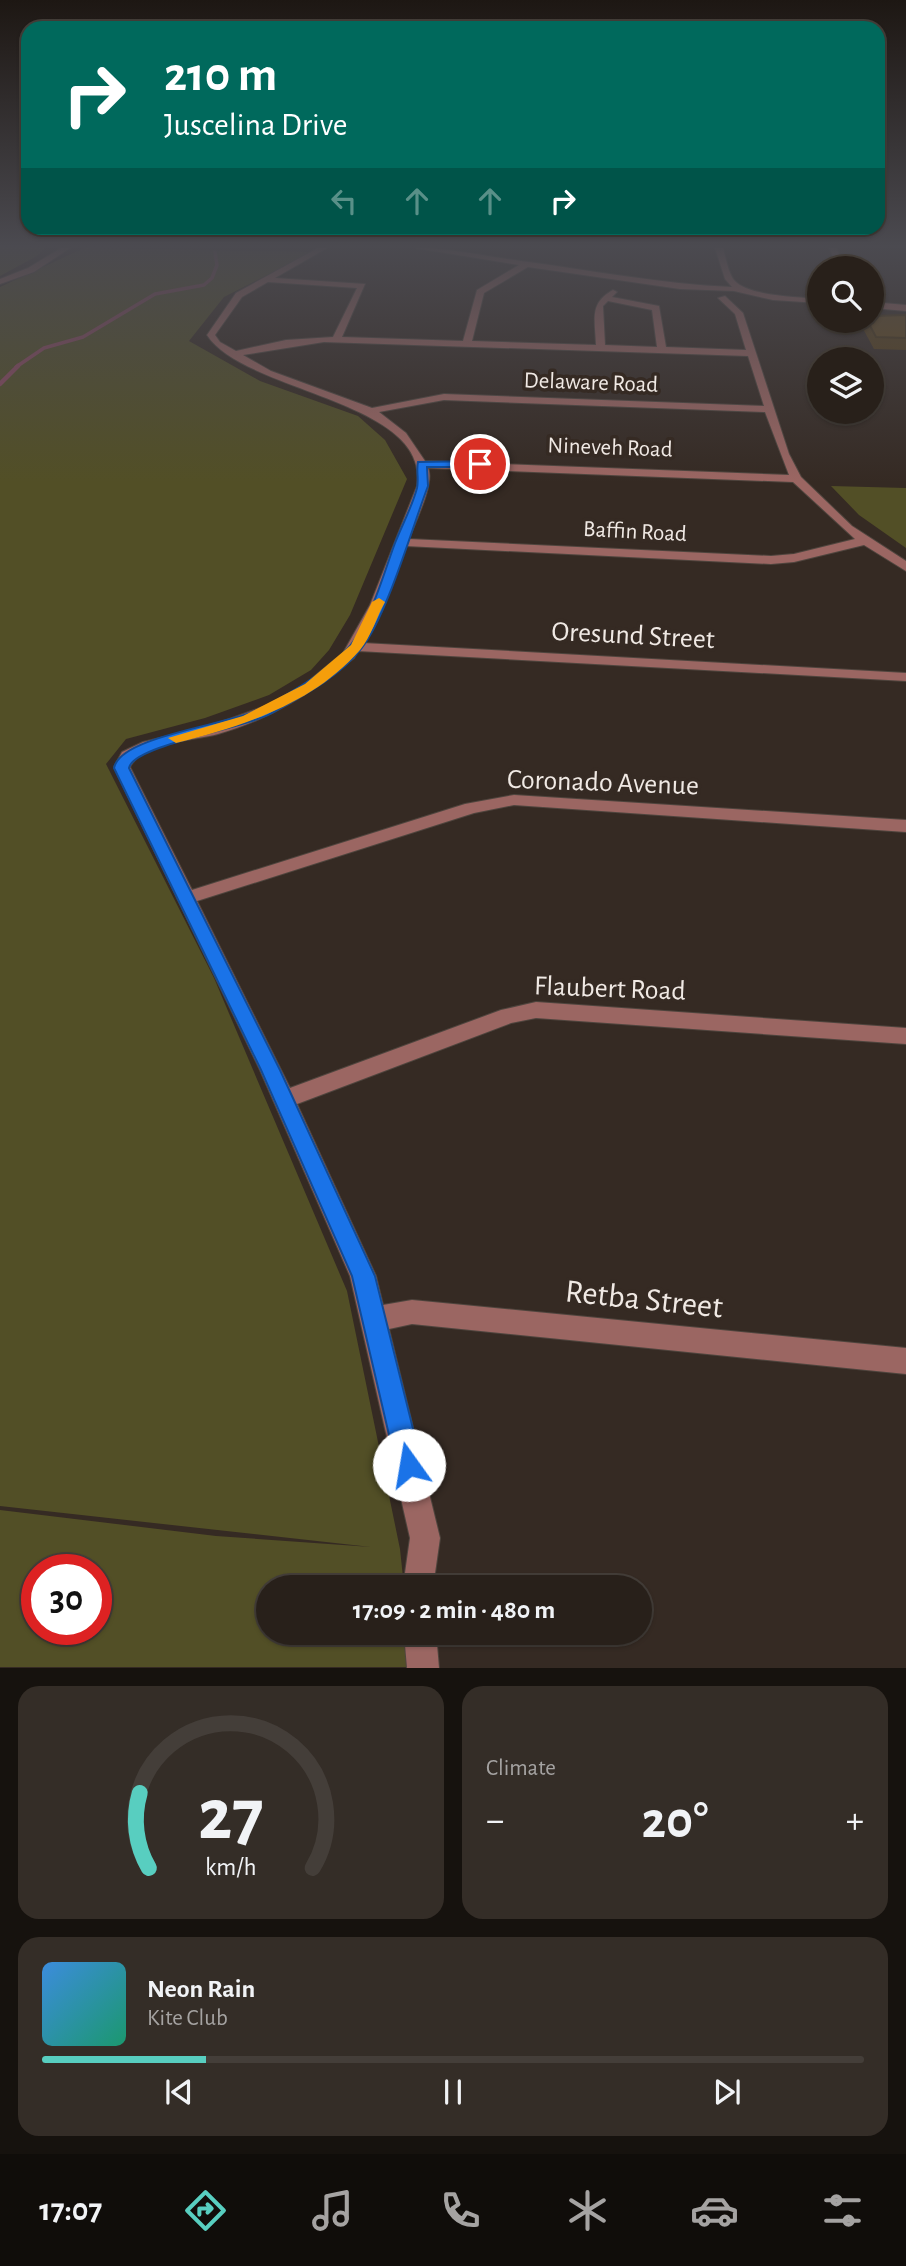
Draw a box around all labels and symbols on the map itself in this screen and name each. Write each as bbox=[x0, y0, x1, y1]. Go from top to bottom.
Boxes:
street label: Delaware Road bbox=[523, 369, 659, 397]
pin bbox=[450, 434, 510, 494]
street label: Nineveh Road bbox=[547, 434, 673, 462]
street label: Baffin Road bbox=[583, 518, 688, 546]
street label: Oresund Street bbox=[551, 618, 715, 654]
street label: Coronado Avenue bbox=[507, 766, 699, 800]
street label: Flaubert Road bbox=[534, 972, 686, 1006]
street label: Retba Street bbox=[564, 1275, 725, 1325]
position arrow bbox=[372, 1428, 446, 1502]
speed limit sign: 30 bbox=[21, 1554, 112, 1645]

